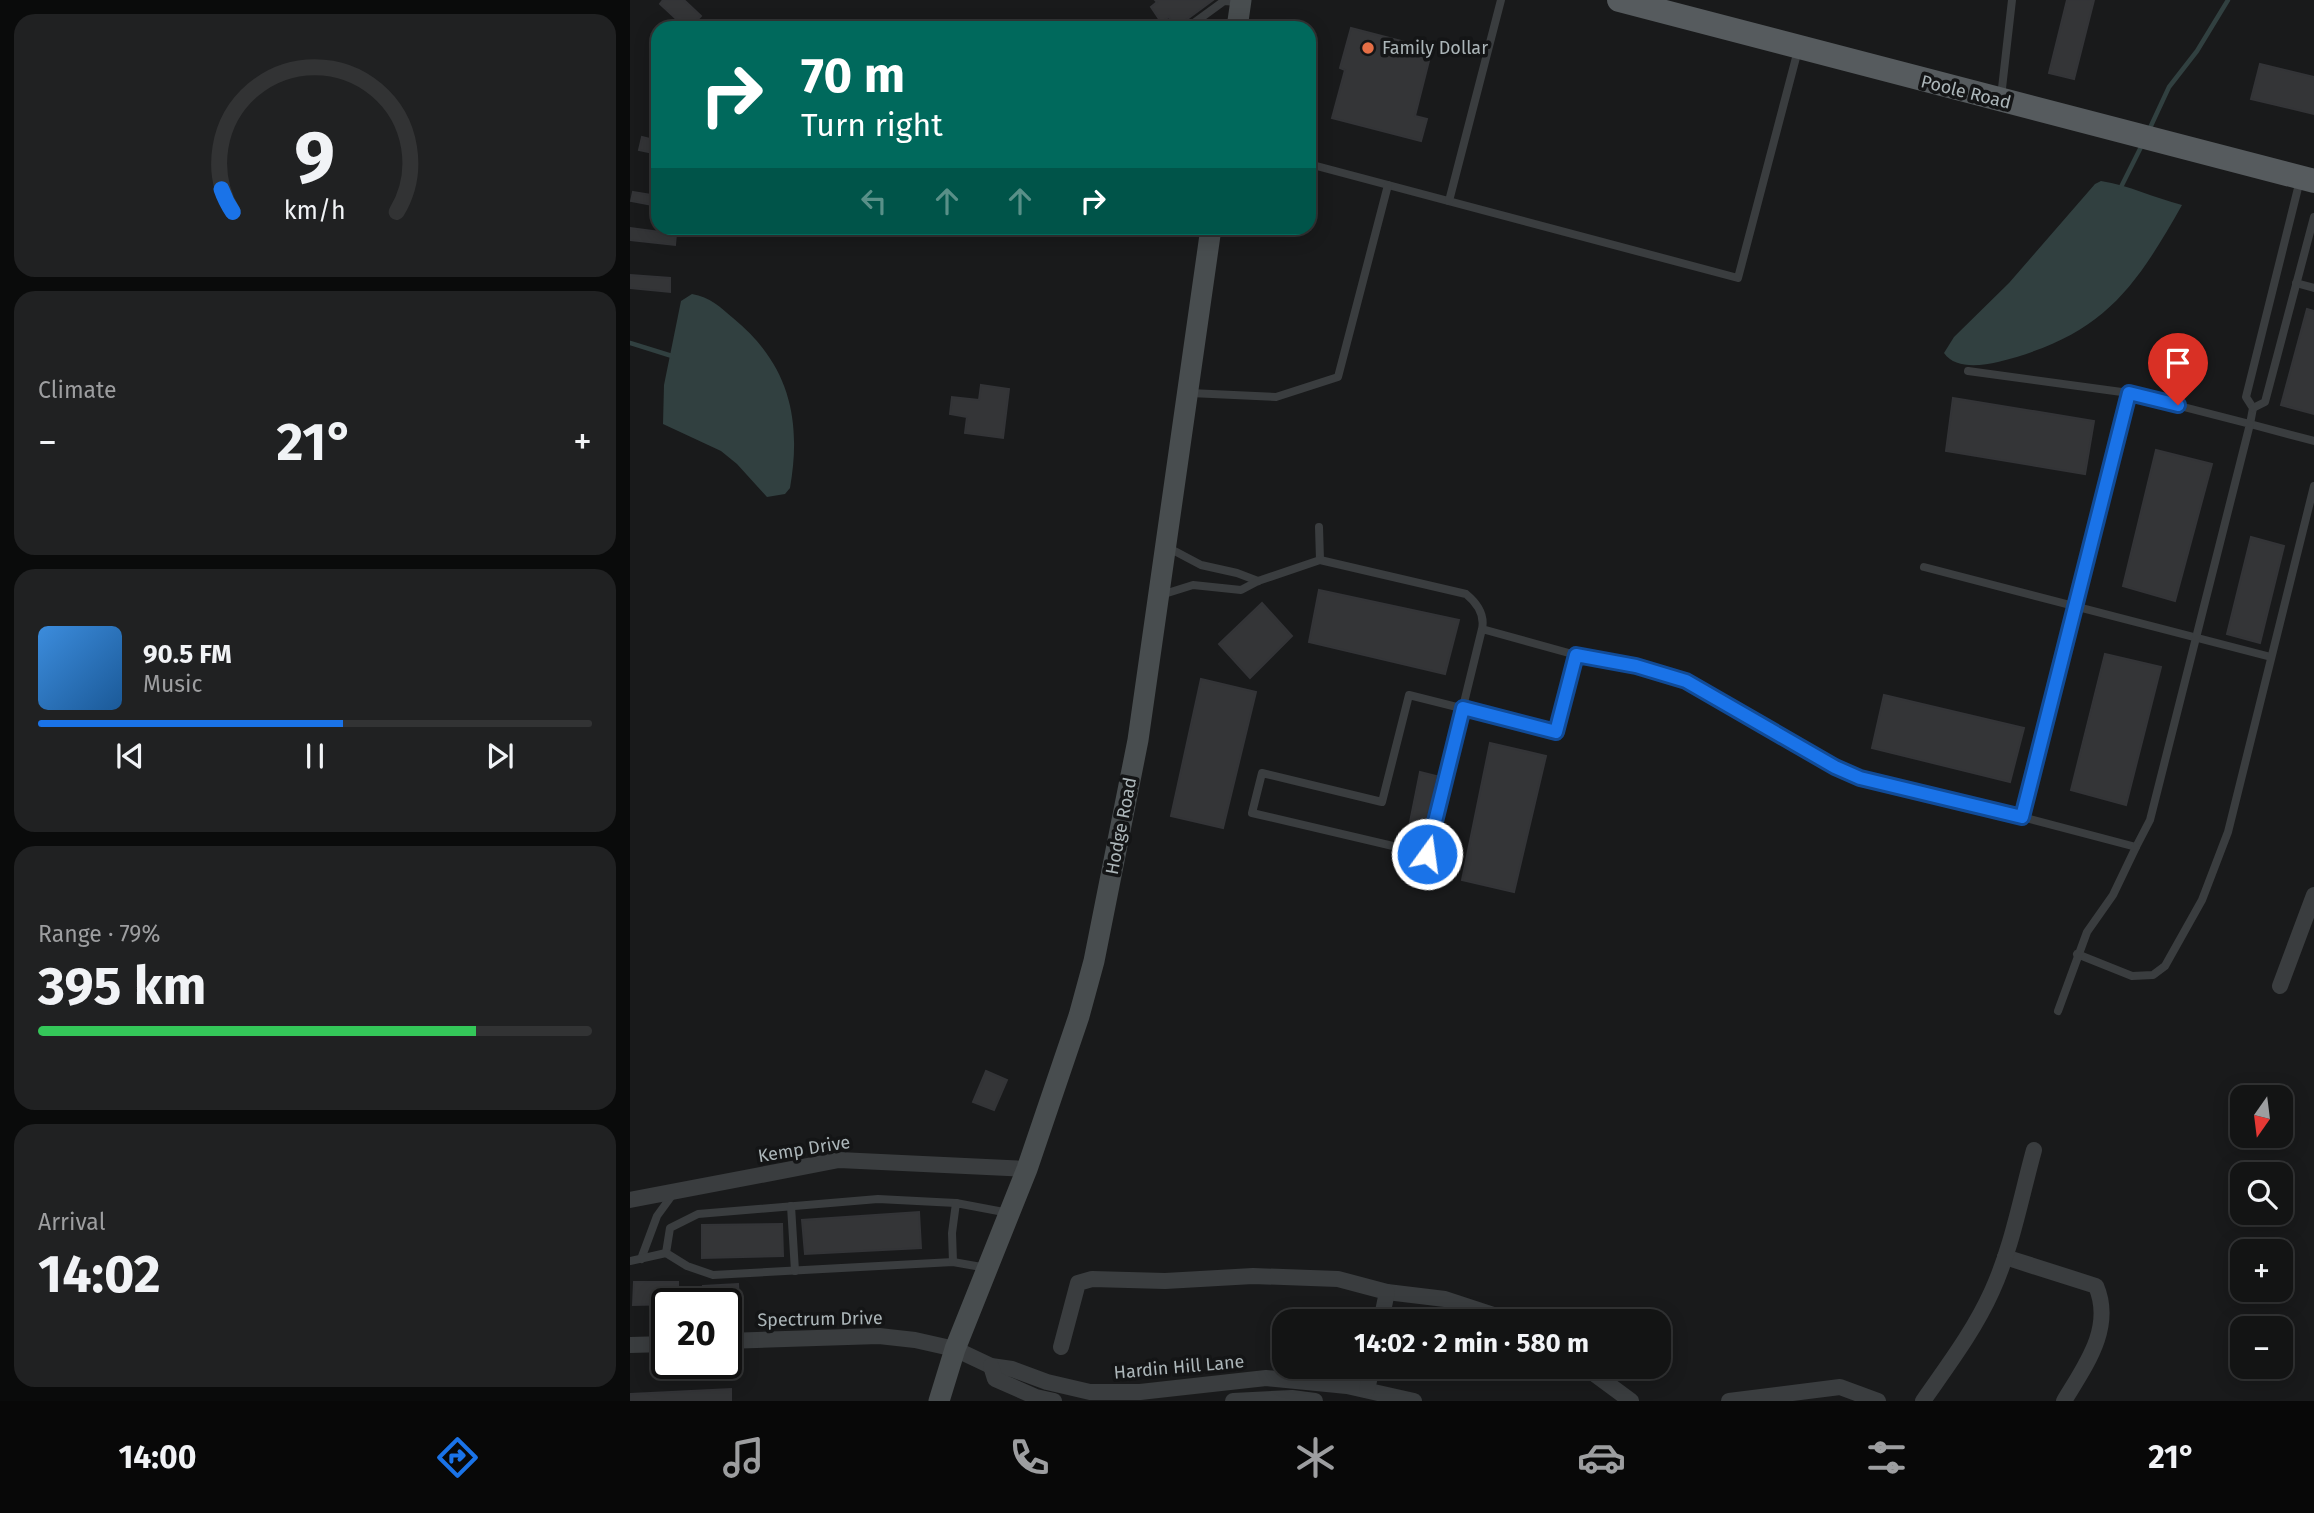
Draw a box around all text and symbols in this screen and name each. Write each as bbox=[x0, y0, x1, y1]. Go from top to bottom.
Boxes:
place label: Family Dollar bbox=[1382, 37, 1488, 59]
marker: Family Dollar bbox=[1360, 40, 1376, 56]
text: 70 m bbox=[801, 46, 905, 105]
icon: right bbox=[686, 49, 777, 140]
street label: Poole Road bbox=[1919, 70, 2013, 114]
text: Turn right bbox=[801, 106, 943, 144]
text: 9 bbox=[295, 114, 335, 201]
icon: left bbox=[855, 182, 893, 220]
icon: ahead bbox=[928, 182, 966, 220]
icon: ahead bbox=[1001, 182, 1039, 220]
icon: right bbox=[1074, 182, 1112, 220]
text: km/h bbox=[284, 196, 346, 226]
pin bbox=[2148, 333, 2208, 405]
icon: arrive bbox=[2159, 344, 2197, 382]
text: Climate bbox=[38, 376, 117, 404]
text: 21° bbox=[277, 411, 354, 474]
text: − bbox=[38, 419, 57, 465]
text: + bbox=[573, 419, 592, 465]
text: 90.5 FM bbox=[143, 639, 232, 670]
text: Music bbox=[143, 670, 203, 698]
icon: previous bbox=[111, 737, 149, 775]
icon: pause bbox=[296, 737, 334, 775]
icon: next bbox=[481, 737, 519, 775]
street label: Hodge Road bbox=[1101, 775, 1141, 877]
position arrow bbox=[1390, 817, 1464, 891]
text: Range · 79% bbox=[38, 920, 160, 948]
text: 395 km bbox=[38, 955, 206, 1018]
north arrow bbox=[2230, 1085, 2292, 1148]
map controls bbox=[2230, 1085, 2293, 1379]
street label: Kemp Drive bbox=[756, 1131, 852, 1167]
button: search bbox=[2230, 1162, 2293, 1225]
text: Arrival bbox=[38, 1208, 105, 1236]
button: + bbox=[2230, 1239, 2293, 1302]
text: 14:02 bbox=[38, 1243, 161, 1306]
speed limit sign: 20 bbox=[651, 1288, 742, 1379]
street label: Spectrum Drive bbox=[757, 1307, 883, 1331]
button: − bbox=[2230, 1316, 2293, 1379]
text: 14:02 · 2 min · 580 m bbox=[1354, 1328, 1589, 1359]
street label: Hardin Hill Lane bbox=[1113, 1350, 1245, 1384]
icon: directions bbox=[433, 1433, 482, 1482]
icon: music bbox=[719, 1433, 768, 1482]
icon: phone bbox=[1005, 1433, 1054, 1482]
icon: climate bbox=[1291, 1433, 1340, 1482]
icon: car bbox=[1577, 1433, 1626, 1482]
icon: filters bbox=[1862, 1433, 1911, 1482]
text: 14:00 bbox=[118, 1438, 196, 1476]
text: 21° bbox=[2148, 1438, 2196, 1476]

